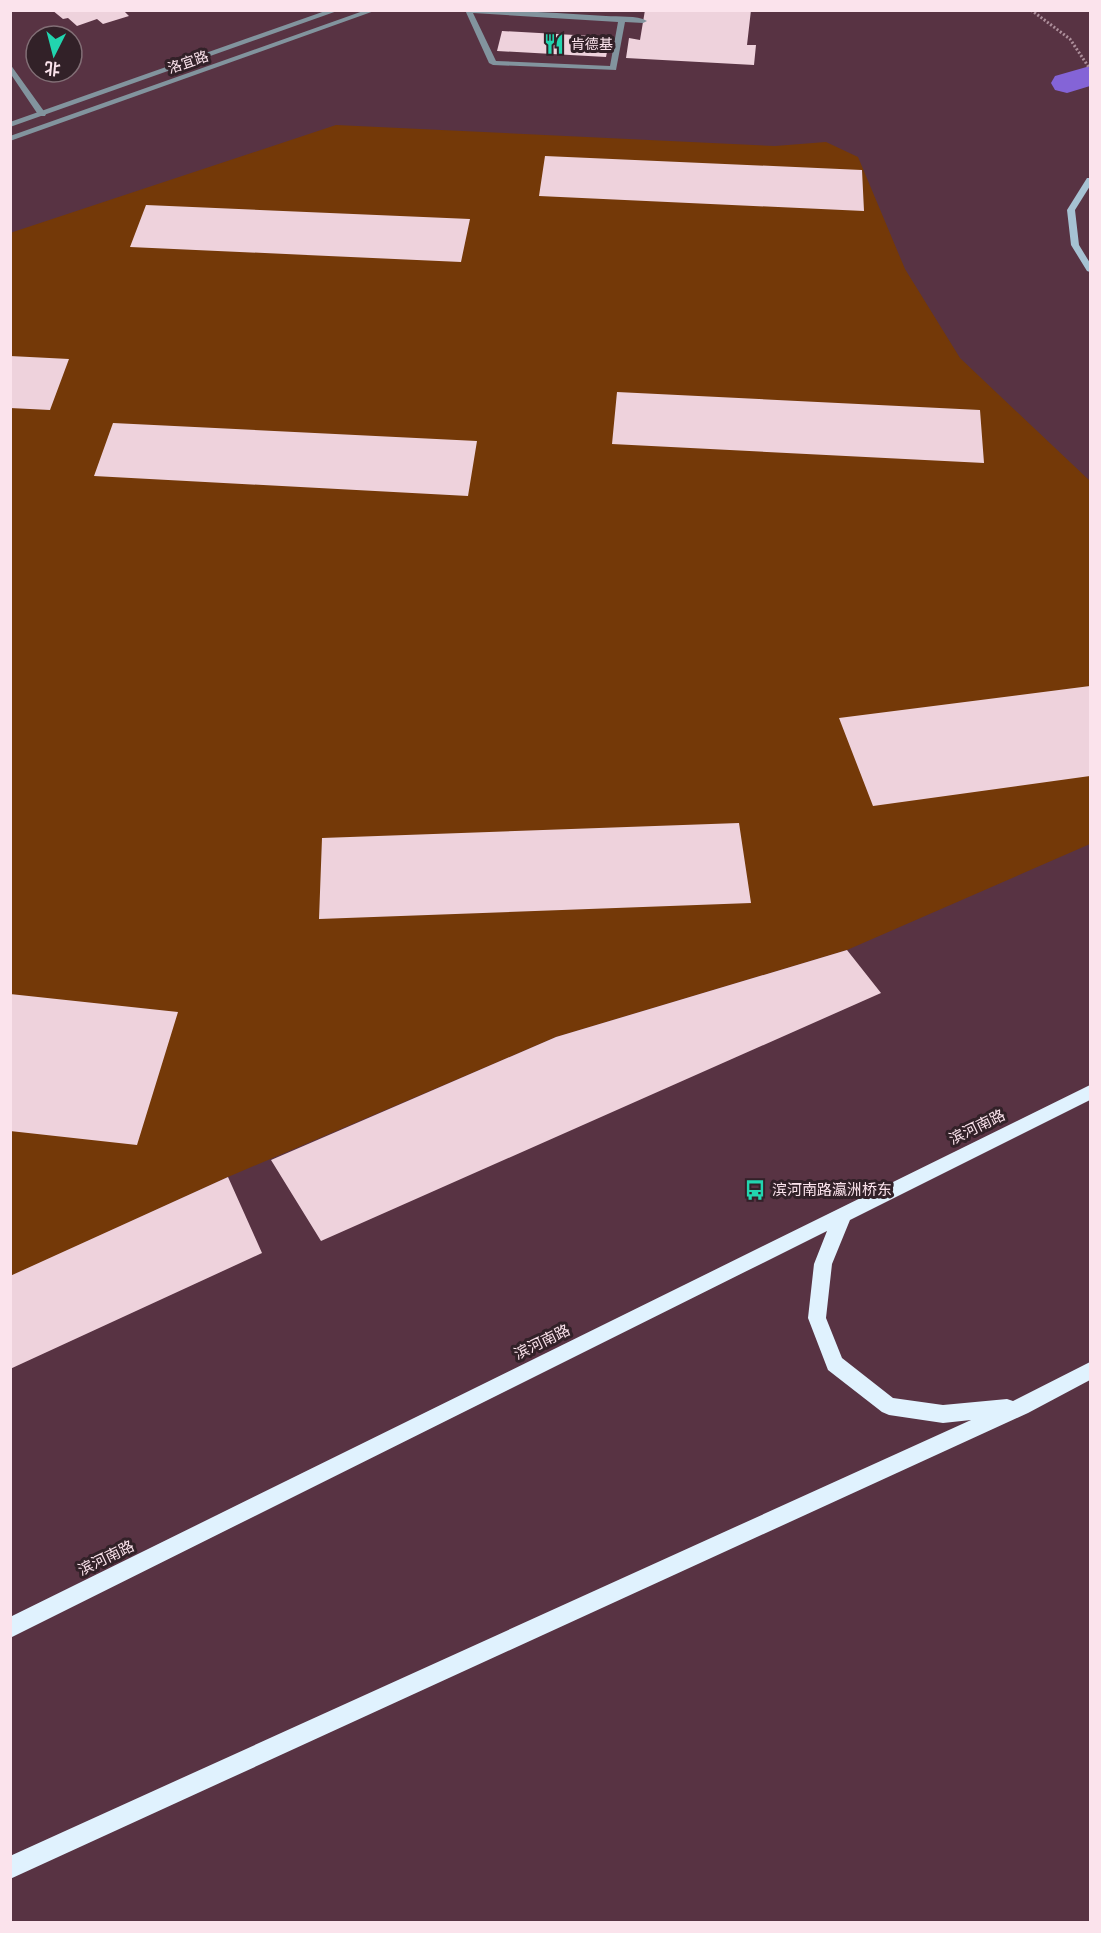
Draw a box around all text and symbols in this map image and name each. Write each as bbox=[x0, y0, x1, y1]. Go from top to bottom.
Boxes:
north arrow bbox=[24, 24, 84, 84]
restaurant icon: 肯德基 bbox=[542, 32, 566, 56]
place label: 肯德基 bbox=[571, 35, 613, 53]
street label: 洛宜路 bbox=[165, 47, 211, 77]
text: 北 bbox=[43, 58, 61, 80]
street label: 滨河南路 bbox=[946, 1105, 1008, 1148]
bus stop icon: 滨河南路瀛洲桥东 bbox=[743, 1178, 767, 1202]
place label: 滨河南路瀛洲桥东 bbox=[772, 1180, 892, 1199]
street label: 滨河南路 bbox=[511, 1320, 573, 1363]
street label: 滨河南路 bbox=[75, 1536, 137, 1579]

